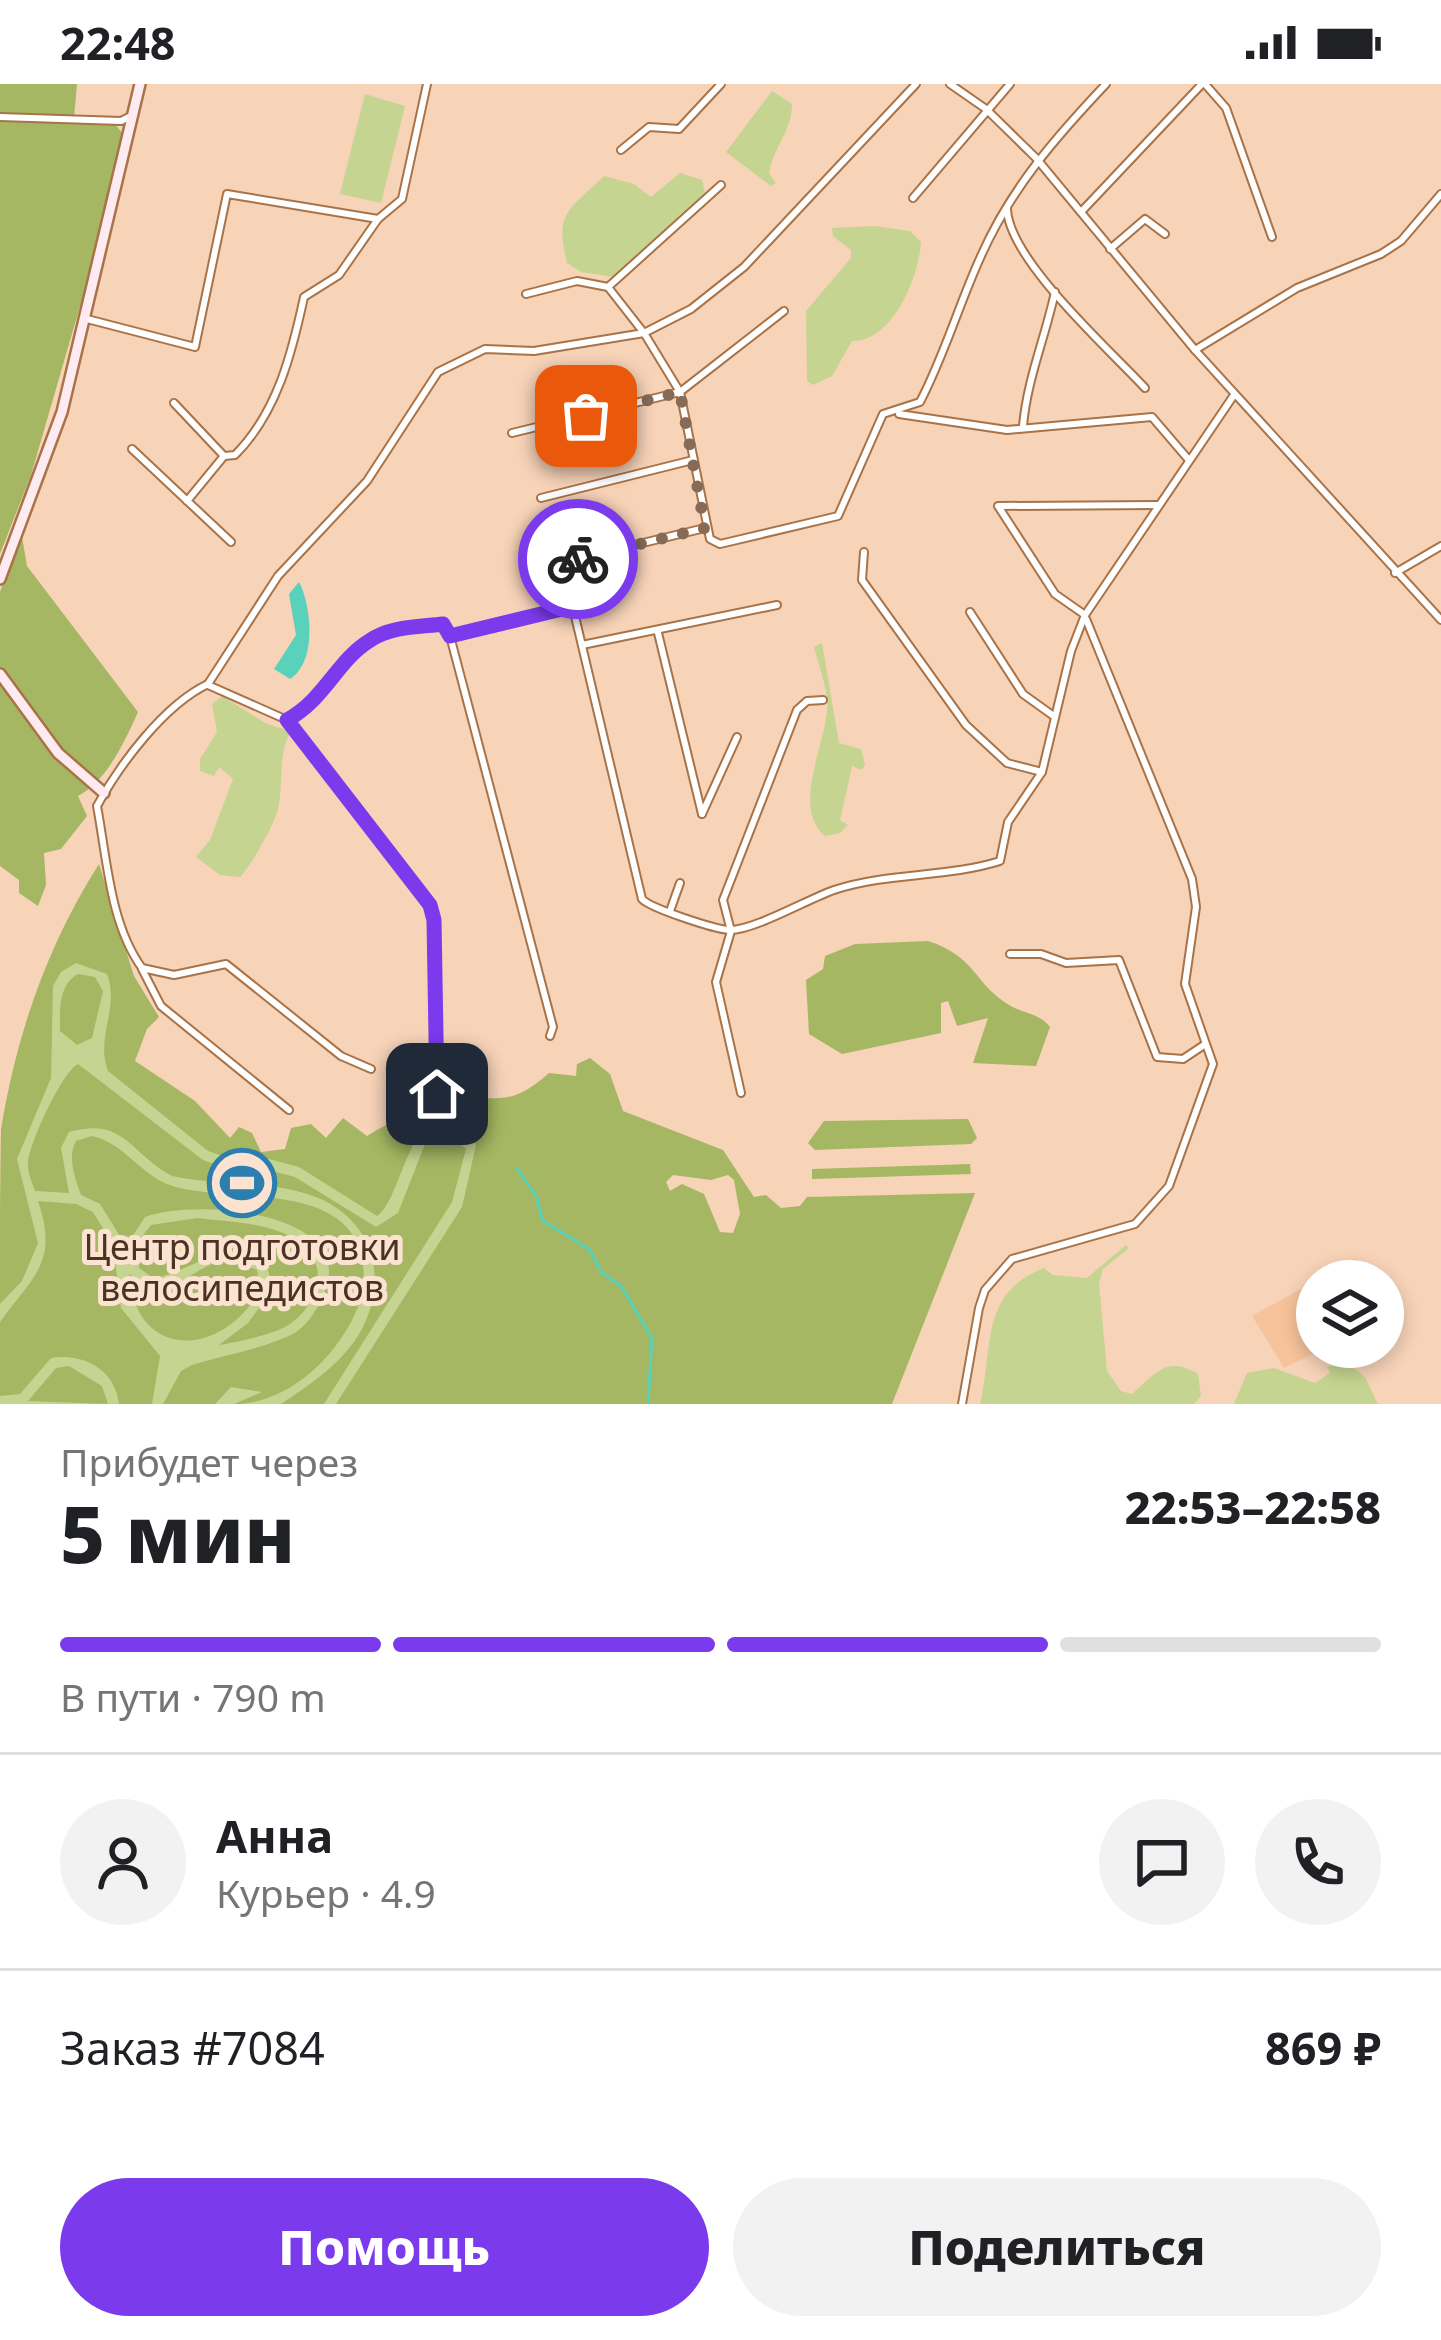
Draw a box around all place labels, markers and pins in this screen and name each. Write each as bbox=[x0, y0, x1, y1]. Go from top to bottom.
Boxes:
pin bbox=[535, 365, 637, 467]
pin bbox=[386, 1043, 488, 1145]
sports icon: Центр подготовки велосипедистов bbox=[207, 1148, 277, 1218]
place label: Центр подготовки велосипедистов bbox=[83, 1222, 401, 1312]

